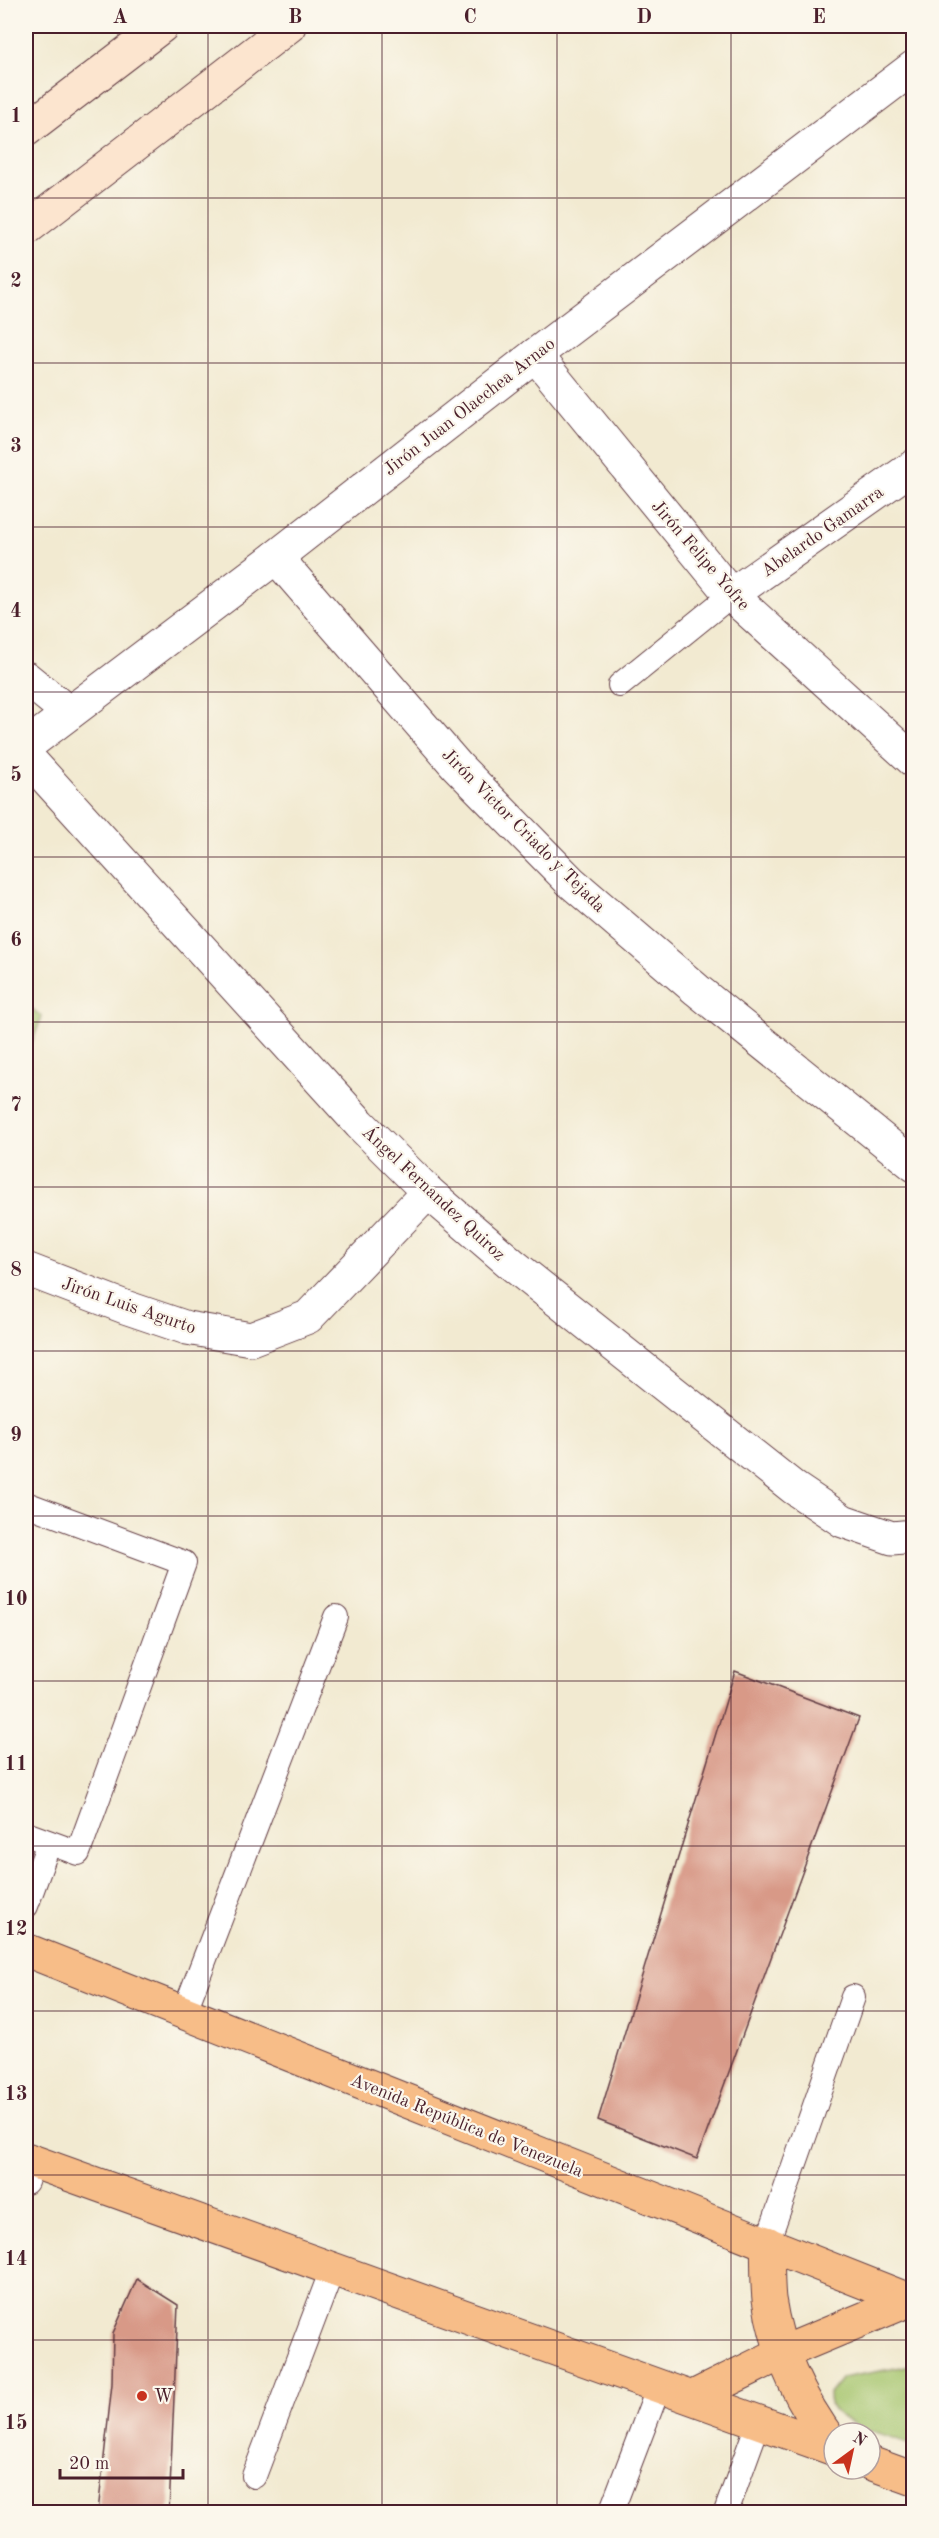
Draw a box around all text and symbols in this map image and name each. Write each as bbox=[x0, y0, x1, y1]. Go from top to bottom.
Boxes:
text: A bbox=[112, 8, 128, 28]
text: B bbox=[288, 8, 302, 28]
text: C bbox=[463, 8, 477, 28]
text: D bbox=[636, 8, 652, 28]
text: E bbox=[812, 8, 826, 28]
text: 1 bbox=[10, 107, 22, 127]
text: 2 bbox=[10, 272, 22, 292]
street label: Jirón Juan Olaechea Arnao bbox=[381, 334, 559, 479]
text: 3 bbox=[10, 437, 22, 457]
street label: Abelardo Gamarra bbox=[758, 483, 887, 581]
street label: Jirón Felipe Yofre bbox=[648, 497, 753, 614]
text: 4 bbox=[10, 602, 22, 622]
street label: Jirón Victor Criado y Tejada bbox=[438, 745, 609, 916]
text: 5 bbox=[10, 765, 22, 786]
text: 6 bbox=[10, 931, 22, 951]
text: 7 bbox=[10, 1096, 22, 1116]
street label: Ángel Fernandez Quiroz bbox=[358, 1120, 511, 1264]
text: 8 bbox=[10, 1261, 22, 1281]
street label: Jirón Luis Agurto bbox=[59, 1275, 198, 1337]
text: 9 bbox=[10, 1426, 22, 1446]
text: 10 bbox=[4, 1590, 28, 1610]
text: 11 bbox=[4, 1755, 28, 1775]
text: 12 bbox=[4, 1920, 28, 1940]
street label: Avenida República de Venezuela bbox=[348, 2071, 586, 2181]
text: 13 bbox=[4, 2085, 28, 2105]
text: 14 bbox=[4, 2250, 28, 2270]
place label: W bbox=[154, 2388, 173, 2406]
marker: W bbox=[135, 2389, 149, 2403]
text: 15 bbox=[4, 2413, 28, 2434]
north arrow bbox=[822, 2421, 882, 2481]
text: N bbox=[850, 2430, 869, 2451]
scale bar bbox=[60, 2442, 183, 2480]
text: 20 m bbox=[69, 2455, 109, 2473]

